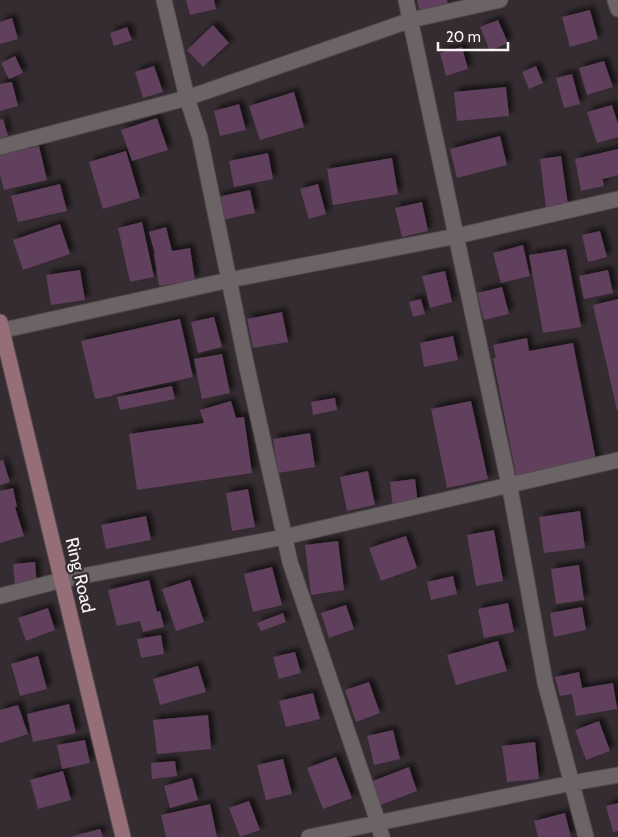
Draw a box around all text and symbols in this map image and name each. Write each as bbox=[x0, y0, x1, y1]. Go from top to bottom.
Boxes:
scale bar bbox=[438, 20, 508, 52]
text: 20 m bbox=[446, 28, 481, 46]
street label: Ring Road bbox=[61, 535, 99, 615]

